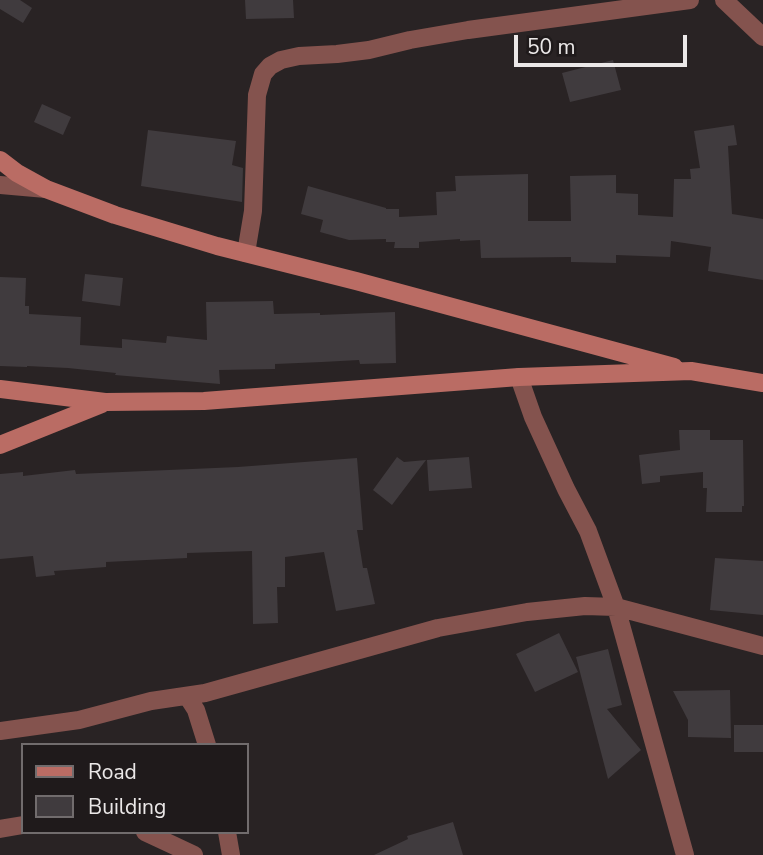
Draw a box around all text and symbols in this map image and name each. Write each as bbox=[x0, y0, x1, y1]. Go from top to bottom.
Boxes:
scale bar bbox=[518, 21, 691, 65]
text: 50 m bbox=[527, 33, 576, 61]
legend bbox=[21, 743, 248, 834]
text: Road bbox=[88, 758, 137, 786]
text: Building bbox=[88, 793, 166, 821]

